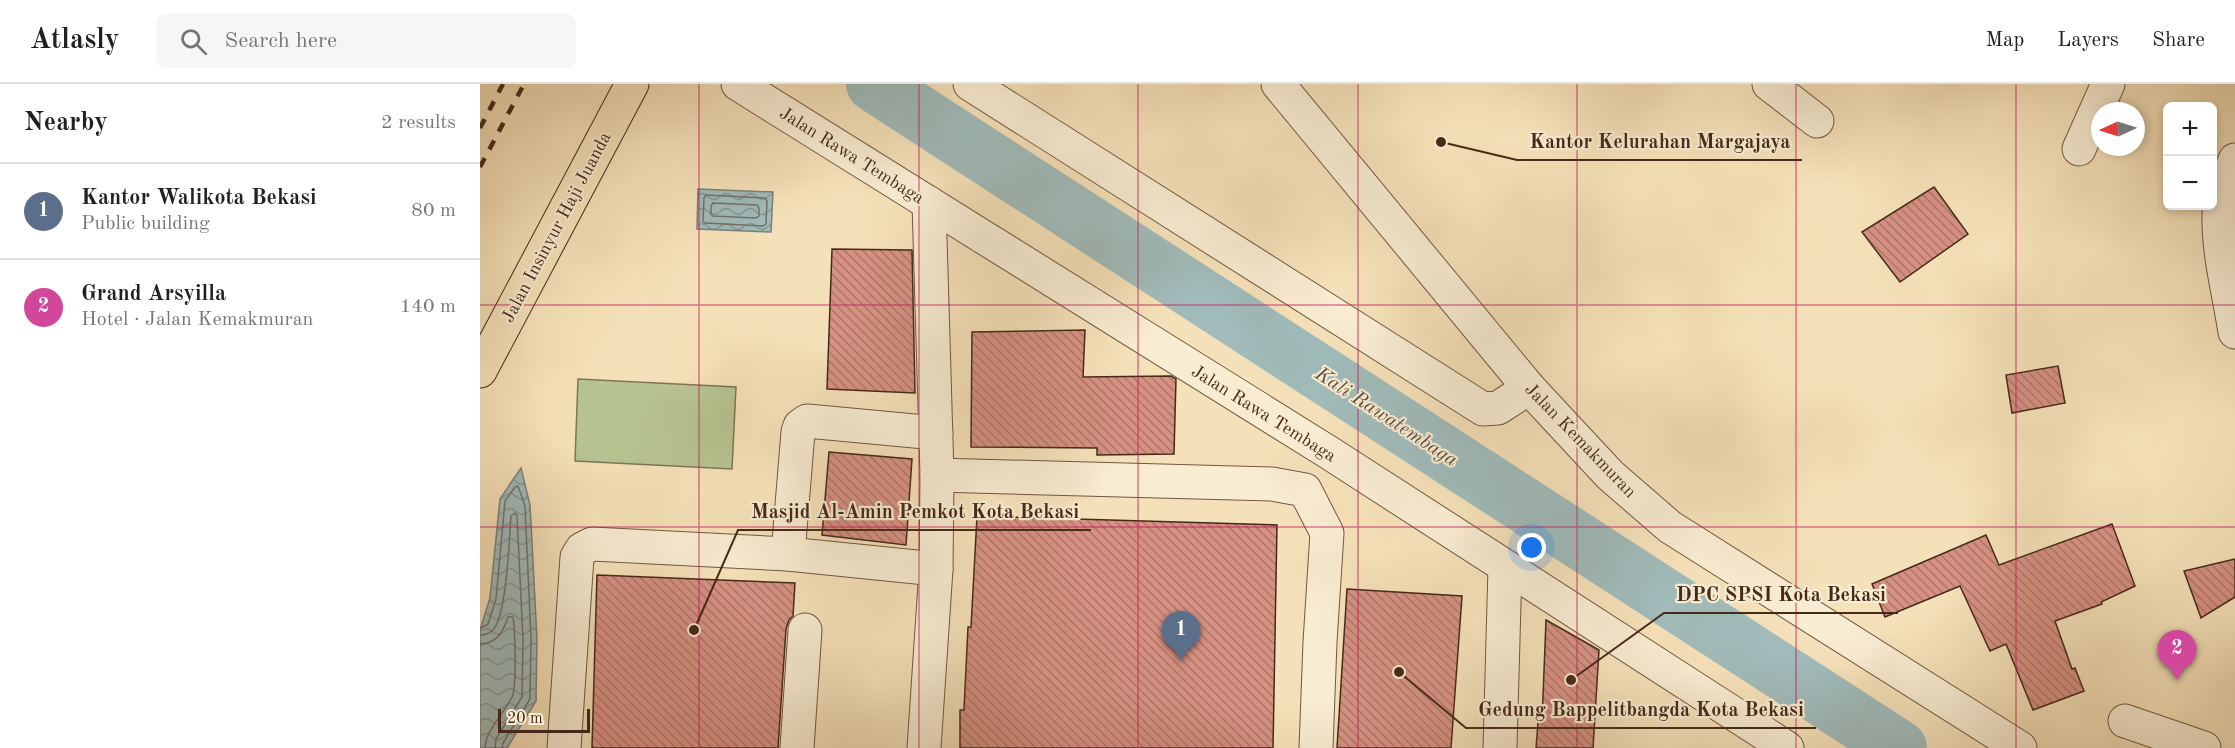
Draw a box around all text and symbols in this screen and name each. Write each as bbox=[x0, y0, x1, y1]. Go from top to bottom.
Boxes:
search box bbox=[156, 14, 576, 68]
icon: search bbox=[177, 25, 210, 58]
text: Atlasly bbox=[30, 27, 120, 55]
text: Search here bbox=[225, 30, 337, 52]
text: Map bbox=[1985, 30, 2024, 51]
text: Layers bbox=[2057, 30, 2119, 51]
text: Share bbox=[2152, 30, 2205, 51]
north arrow bbox=[2091, 102, 2145, 156]
map controls bbox=[2163, 102, 2217, 210]
button: + bbox=[2163, 102, 2217, 156]
street label: Jalan Rawa Tembaga bbox=[776, 104, 927, 208]
text: Nearby bbox=[24, 110, 108, 136]
text: 2 results bbox=[381, 113, 456, 133]
callout: Kantor Kelurahan Margajaya bbox=[1517, 122, 1802, 160]
street label: Jalan Insinyur Haji Juanda bbox=[499, 129, 615, 326]
text: Kantor Kelurahan Margajaya bbox=[1530, 133, 1791, 153]
button: − bbox=[2163, 156, 2217, 210]
text: Kantor Walikota Bekasi bbox=[81, 187, 316, 209]
text: 1 bbox=[38, 201, 49, 221]
text: 80 m bbox=[411, 201, 456, 221]
text: Public building bbox=[81, 214, 210, 234]
text: Grand Arsyilla bbox=[81, 283, 226, 305]
text: 2 bbox=[38, 297, 49, 317]
text: 140 m bbox=[400, 297, 456, 317]
text: Hotel · Jalan Kemakmuran bbox=[81, 310, 313, 330]
street label: Jalan Rawa Tembaga bbox=[1188, 362, 1339, 466]
water label: Kali Rawatembaga bbox=[1310, 364, 1461, 471]
street label: Jalan Kemakmuran bbox=[1521, 380, 1640, 502]
callout: Masjid Al-Amin Pemkot Kota Bekasi bbox=[738, 492, 1091, 530]
text: Masjid Al-Amin Pemkot Kota Bekasi bbox=[751, 503, 1079, 523]
your location bbox=[1517, 533, 1546, 562]
callout: DPC SPSI Kota Bekasi bbox=[1664, 575, 1898, 613]
text: DPC SPSI Kota Bekasi bbox=[1676, 586, 1886, 606]
pin: 1 bbox=[1162, 612, 1200, 661]
pin: 2 bbox=[2158, 630, 2196, 680]
callout: Gedung Bappelitbangda Kota Bekasi bbox=[1466, 690, 1816, 728]
text: Gedung Bappelitbangda Kota Bekasi bbox=[1478, 701, 1804, 721]
scale bar bbox=[498, 706, 590, 734]
text: 20 m bbox=[507, 711, 543, 727]

